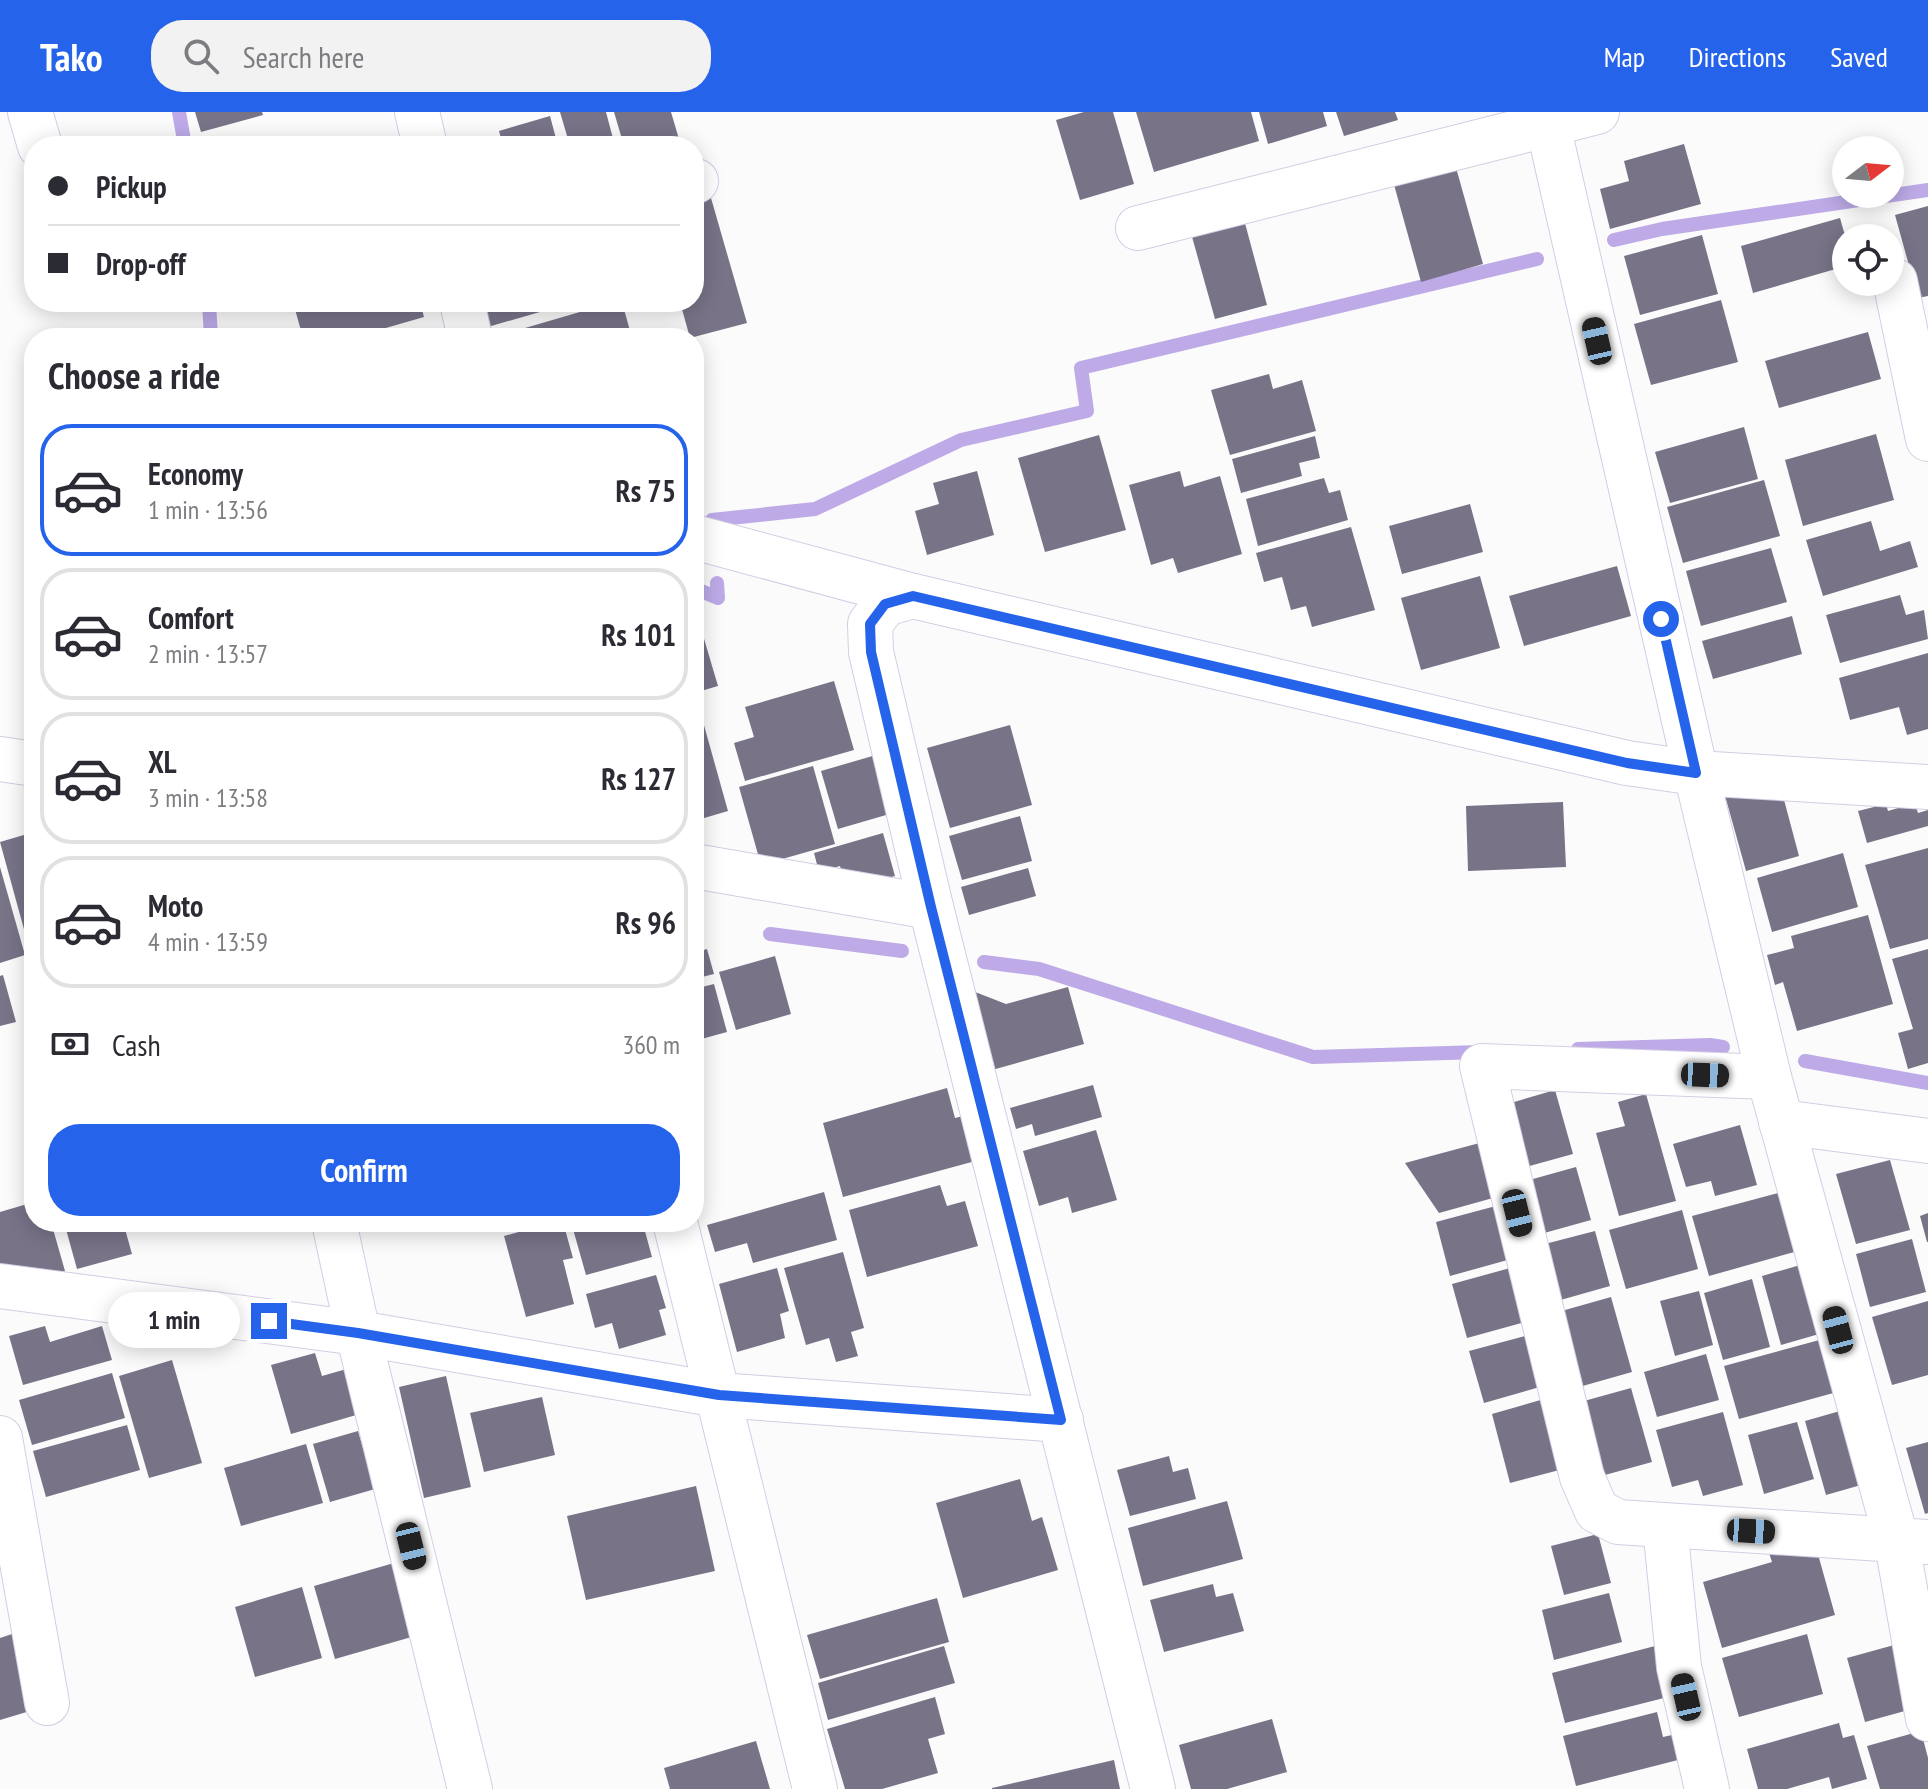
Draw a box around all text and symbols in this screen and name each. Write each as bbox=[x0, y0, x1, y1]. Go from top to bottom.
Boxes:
search box bbox=[151, 20, 711, 92]
text: Tako bbox=[40, 32, 103, 81]
icon: search bbox=[179, 34, 223, 78]
text: Search here bbox=[243, 37, 365, 76]
text: Map bbox=[1604, 38, 1645, 75]
text: Directions bbox=[1689, 38, 1786, 75]
text: Saved bbox=[1830, 38, 1888, 75]
north arrow bbox=[1832, 136, 1904, 208]
map controls bbox=[1832, 136, 1904, 296]
text: Pickup bbox=[96, 167, 167, 206]
button: locate bbox=[1832, 224, 1904, 296]
text: Drop-off bbox=[96, 244, 186, 283]
car bbox=[1580, 315, 1614, 367]
text: Choose a ride bbox=[48, 352, 220, 399]
icon: car bbox=[52, 454, 124, 526]
text: Economy bbox=[148, 454, 243, 493]
text: Rs 75 bbox=[616, 471, 676, 510]
text: 1 min · 13:56 bbox=[148, 493, 268, 526]
icon: car bbox=[52, 598, 124, 670]
text: Comfort bbox=[148, 598, 234, 637]
route start bbox=[1643, 601, 1679, 637]
text: Rs 101 bbox=[601, 615, 676, 654]
text: 2 min · 13:57 bbox=[148, 637, 268, 670]
icon: car bbox=[52, 742, 124, 814]
text: XL bbox=[148, 742, 177, 781]
text: Rs 127 bbox=[601, 759, 676, 798]
text: 3 min · 13:58 bbox=[148, 781, 268, 814]
icon: car bbox=[52, 886, 124, 958]
text: Moto bbox=[148, 886, 203, 925]
text: Rs 96 bbox=[616, 903, 676, 942]
text: 4 min · 13:59 bbox=[148, 925, 268, 958]
icon: cash bbox=[48, 1022, 92, 1066]
text: Cash bbox=[112, 1025, 161, 1064]
text: 360 m bbox=[622, 1028, 680, 1061]
car bbox=[1681, 1062, 1729, 1088]
button: Confirm bbox=[48, 1124, 680, 1216]
car bbox=[1500, 1187, 1534, 1239]
callout: 1 min bbox=[109, 1293, 241, 1349]
text: 1 min bbox=[148, 1303, 200, 1336]
route end bbox=[251, 1303, 287, 1339]
car bbox=[1820, 1304, 1856, 1356]
car bbox=[1726, 1518, 1776, 1544]
car bbox=[394, 1520, 428, 1572]
car bbox=[1669, 1671, 1703, 1723]

